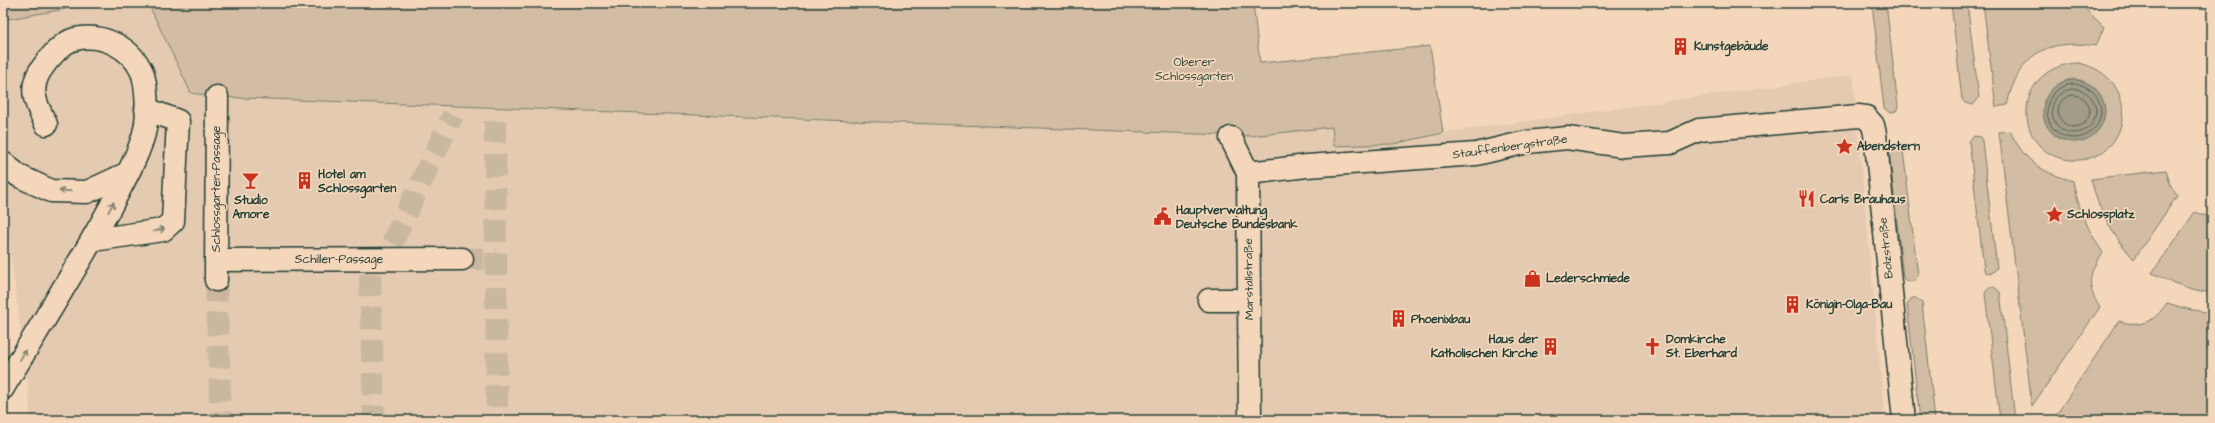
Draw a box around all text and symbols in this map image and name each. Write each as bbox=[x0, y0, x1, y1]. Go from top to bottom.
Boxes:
building icon: Kunstgebäude bbox=[1671, 36, 1691, 56]
place label: Kunstgebäude bbox=[1694, 38, 1769, 57]
park label: Oberer Schlossgarten bbox=[1155, 54, 1233, 86]
street label: Schlossgarten-Passage bbox=[208, 125, 226, 252]
street label: Stauffenbergstraße bbox=[1451, 130, 1569, 164]
place icon: Abendstern bbox=[1834, 136, 1854, 156]
place label: Abendstern bbox=[1857, 138, 1920, 155]
place label: Hotel am Schlossgarten bbox=[317, 166, 396, 199]
bar icon: Studio Amore bbox=[241, 171, 261, 191]
building icon: Hotel am Schlossgarten bbox=[295, 171, 315, 191]
one-way arrow bbox=[59, 187, 72, 195]
restaurant icon: Carls Brauhaus bbox=[1797, 189, 1817, 209]
place label: Carls Brauhaus bbox=[1820, 191, 1905, 208]
place label: Studio Amore bbox=[233, 192, 270, 223]
one-way arrow bbox=[107, 201, 115, 213]
place label: Hauptverwaltung Deutsche Bundesbank bbox=[1176, 202, 1298, 233]
place icon: Schlossplatz bbox=[2044, 204, 2064, 224]
place label: Schlossplatz bbox=[2066, 206, 2135, 224]
public building icon: Hauptverwaltung Deutsche Bundesbank bbox=[1153, 207, 1173, 227]
street label: Bolzstraße bbox=[1874, 216, 1898, 280]
one-way arrow bbox=[152, 226, 165, 233]
street label: Marstallstraße bbox=[1240, 237, 1258, 320]
street label: Schiller-Passage bbox=[295, 251, 384, 269]
shop icon: Lederschmiede bbox=[1523, 268, 1543, 288]
place label: Lederschmiede bbox=[1546, 270, 1630, 287]
building icon: Königin-Olga-Bau bbox=[1783, 294, 1803, 314]
place label: Königin-Olga-Bau bbox=[1806, 296, 1892, 315]
building icon: Phoenixbau bbox=[1388, 309, 1408, 329]
place label: Phoenixbau bbox=[1411, 311, 1470, 328]
place label: Haus der Katholischen Kirche bbox=[1431, 331, 1539, 362]
place label: Domkirche St. Eberhard bbox=[1665, 331, 1738, 362]
building icon: Haus der Katholischen Kirche bbox=[1541, 336, 1561, 356]
church icon: Domkirche St. Eberhard bbox=[1643, 336, 1663, 356]
one-way arrow bbox=[19, 350, 27, 361]

